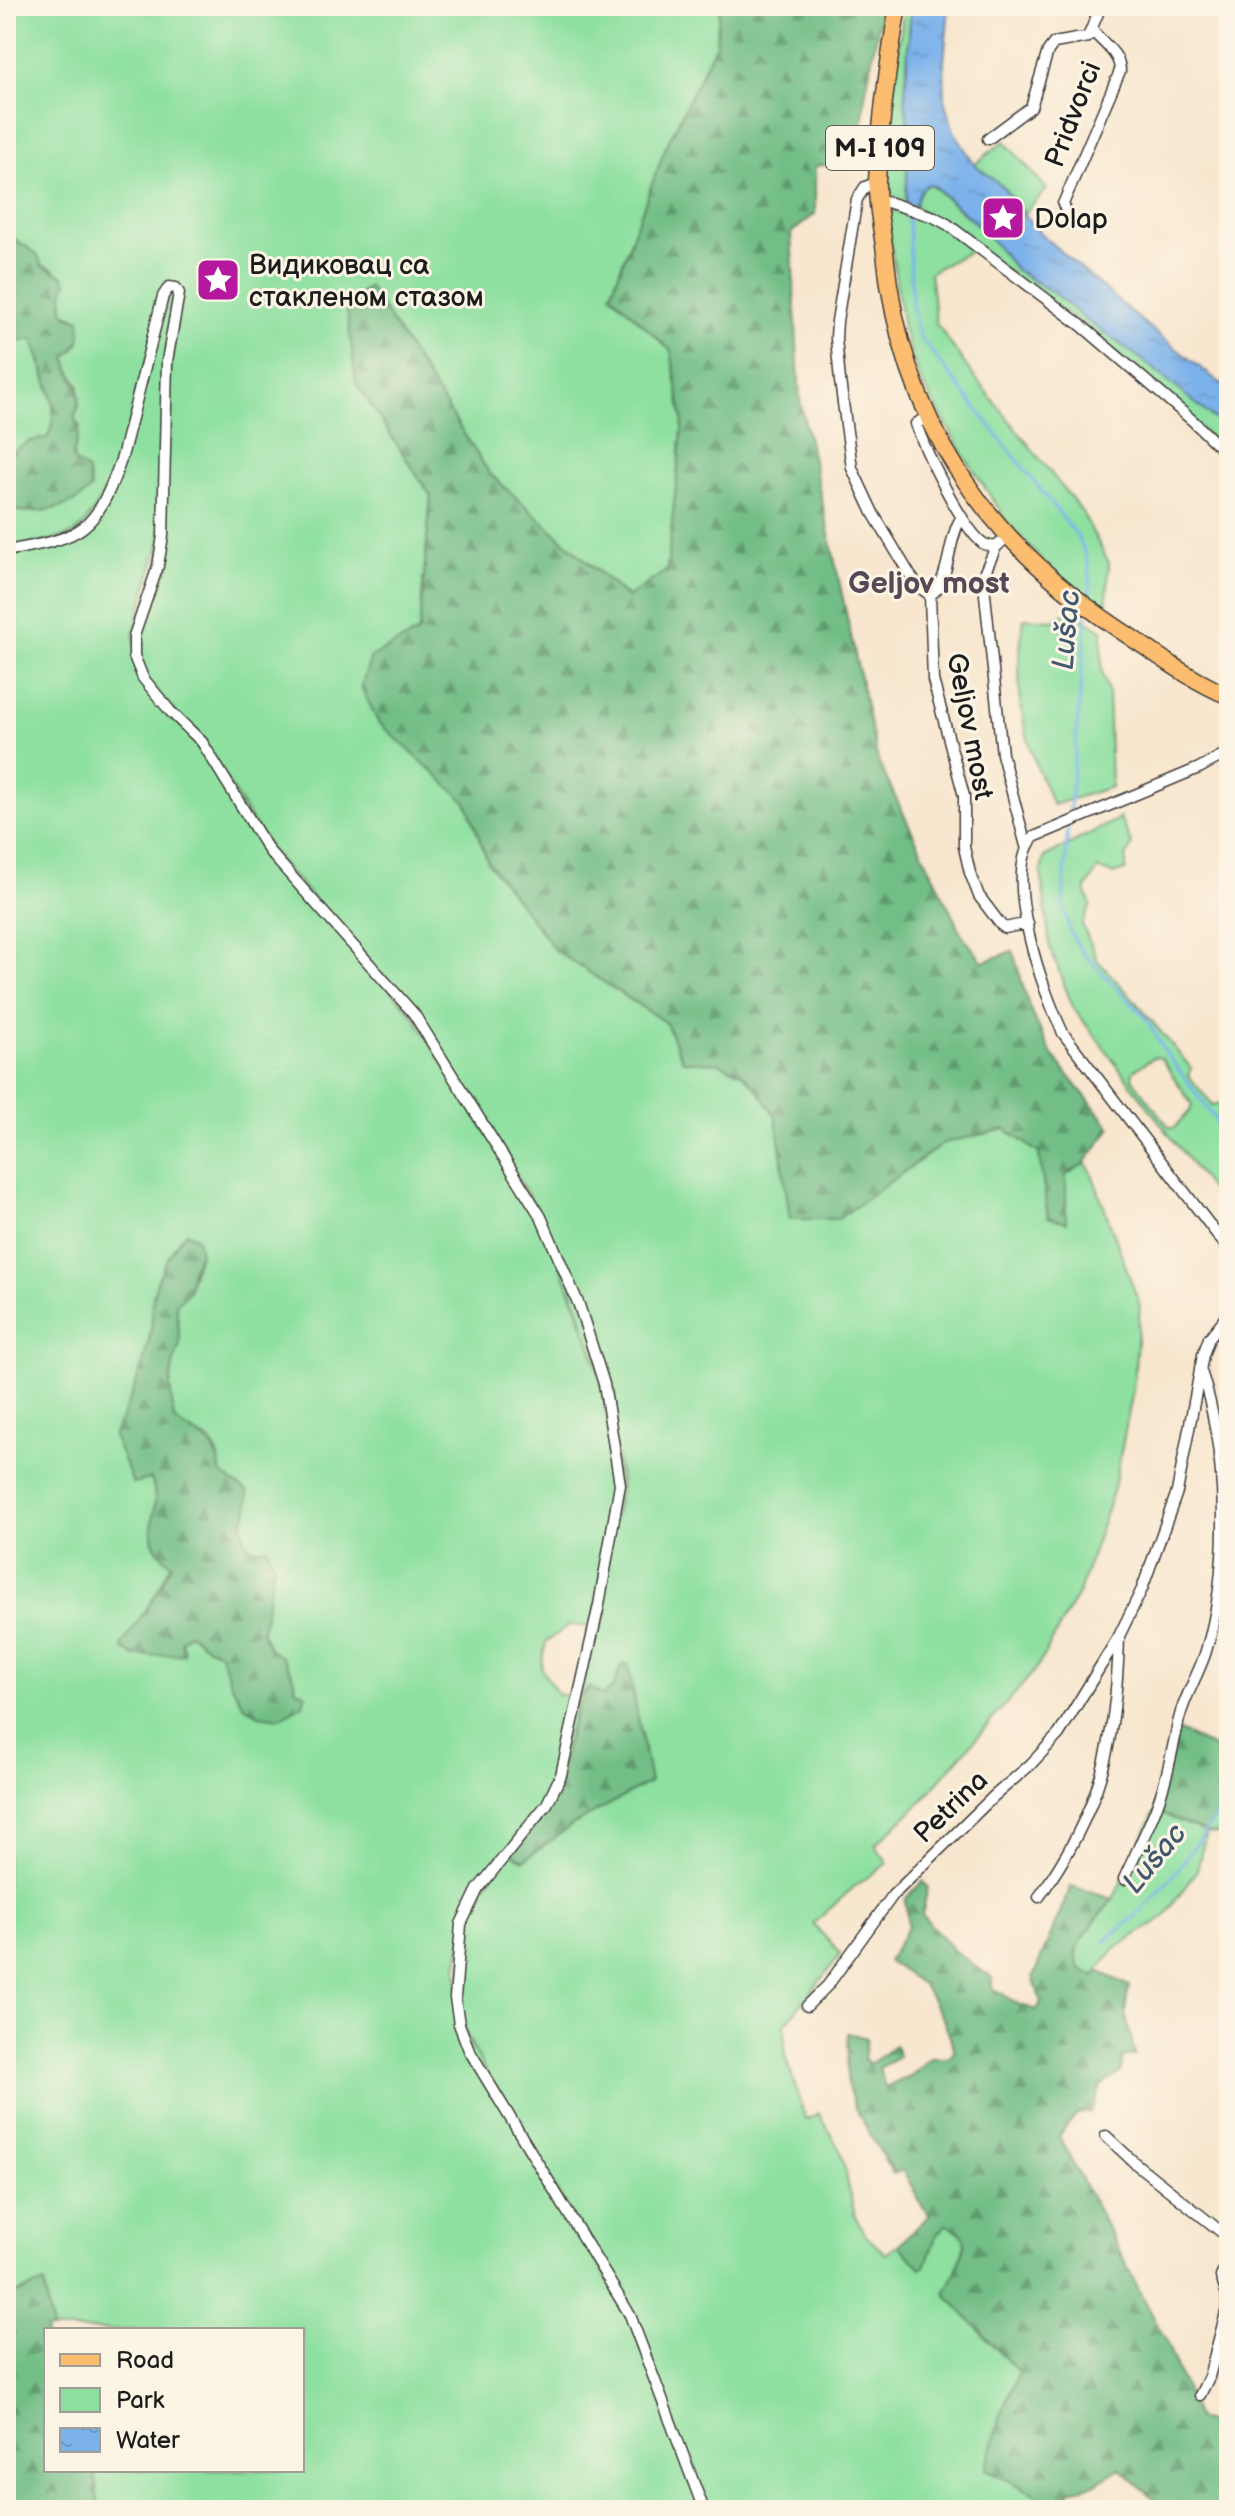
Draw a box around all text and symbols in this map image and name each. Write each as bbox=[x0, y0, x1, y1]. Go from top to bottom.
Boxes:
street label: Pridvorci bbox=[1038, 57, 1109, 172]
road number: M-I 109 bbox=[826, 126, 934, 170]
place icon: Dolap bbox=[979, 194, 1027, 242]
place label: Dolap bbox=[1034, 203, 1108, 236]
place label: Видиковац са стакленом стазом bbox=[249, 249, 484, 314]
place icon: Видиковац са стакленом стазом bbox=[194, 256, 242, 304]
district label: Geljov most bbox=[848, 566, 1010, 602]
water label: Lušac bbox=[1046, 588, 1088, 672]
street label: Geljov most bbox=[939, 650, 1000, 803]
street label: Petrina bbox=[907, 1764, 995, 1850]
water label: Lušac bbox=[1115, 1816, 1194, 1901]
legend bbox=[44, 2328, 304, 2472]
text: Road bbox=[116, 2346, 174, 2375]
text: Park bbox=[116, 2386, 164, 2415]
text: Water bbox=[116, 2426, 180, 2455]

